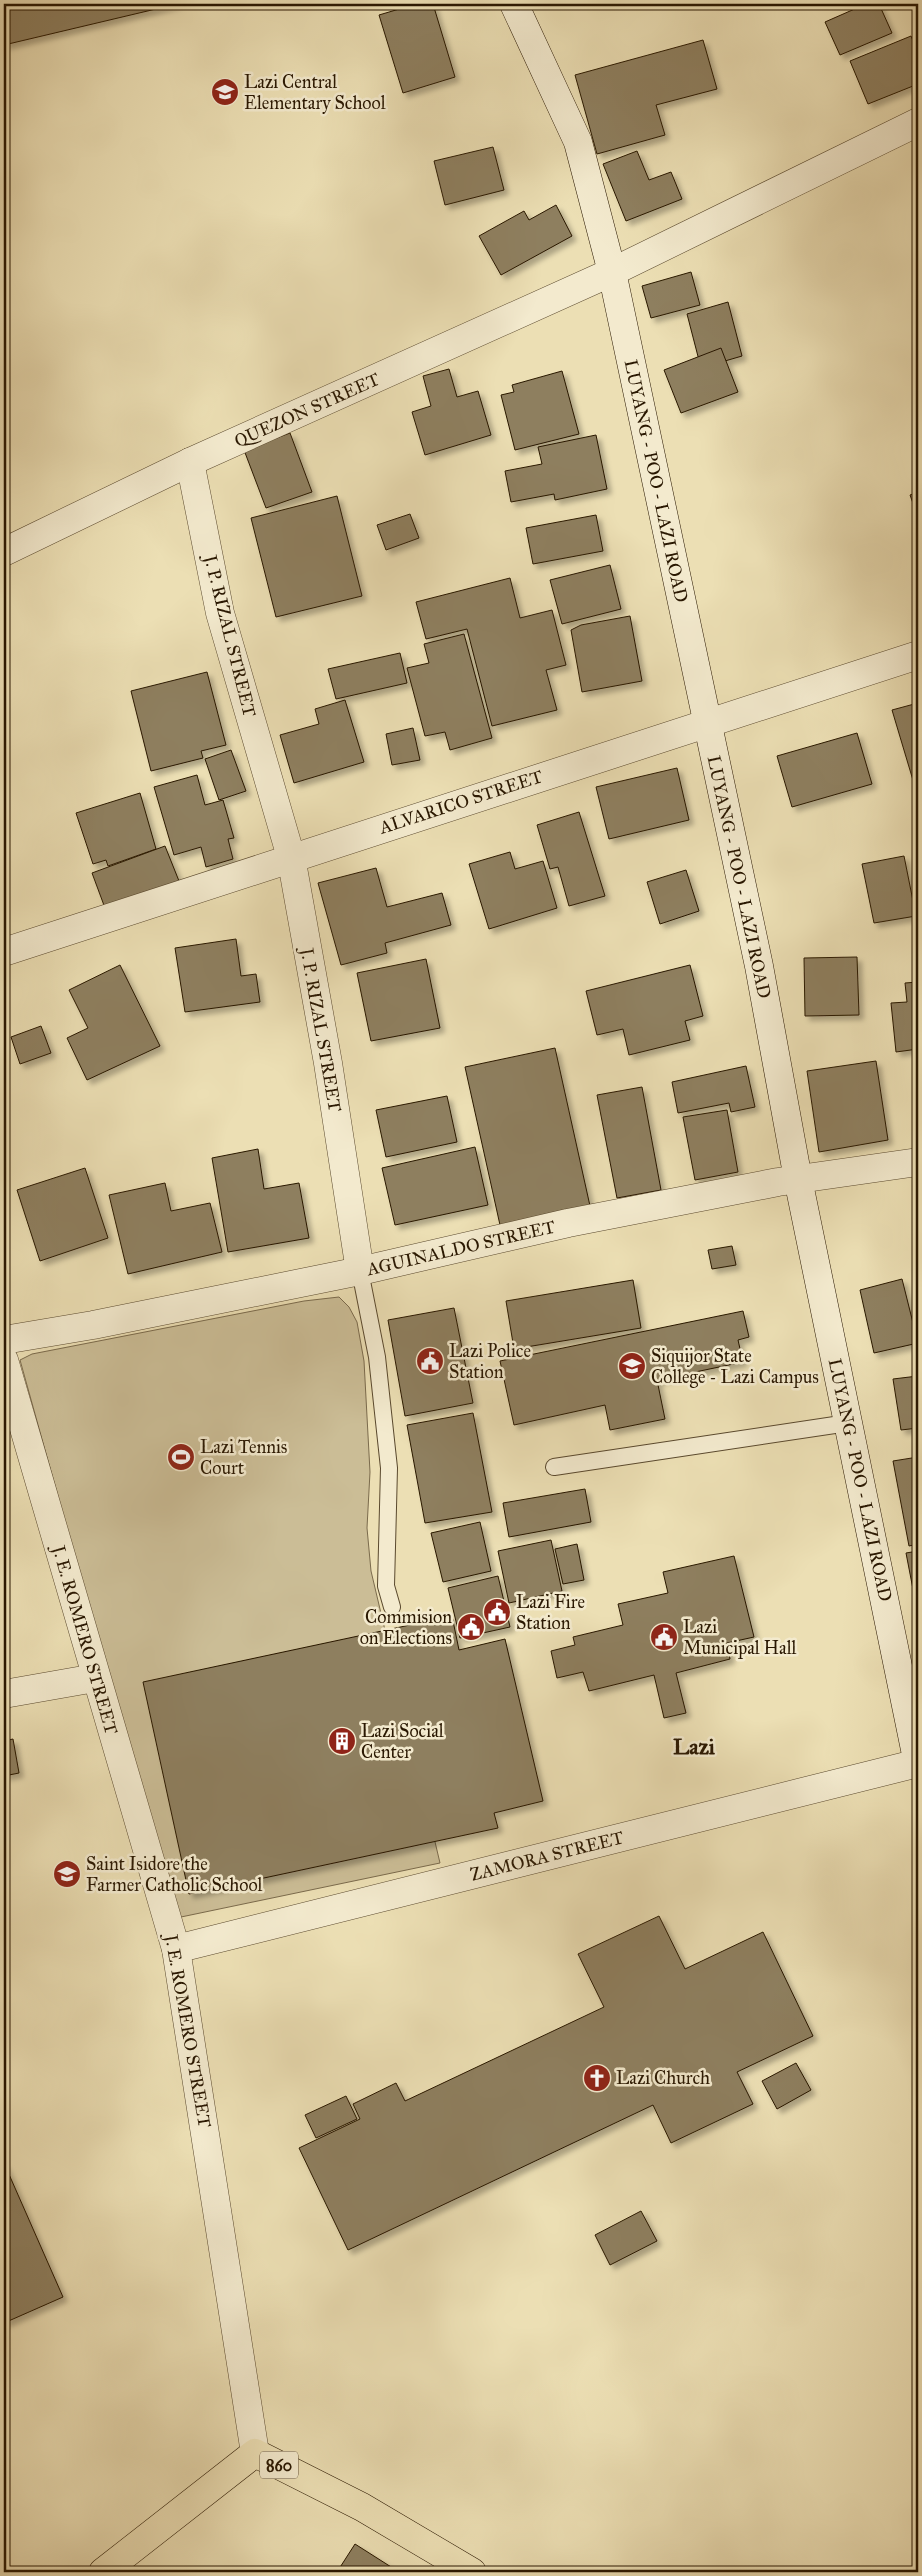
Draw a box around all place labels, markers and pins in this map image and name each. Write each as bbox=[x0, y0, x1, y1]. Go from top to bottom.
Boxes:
place label: Lazi Central Elementary School bbox=[244, 71, 386, 114]
school or university icon: Lazi Central Elementary School bbox=[210, 77, 240, 107]
place label: Lazi Police Station bbox=[449, 1340, 531, 1383]
place label: Siquijor State College - Lazi Campus bbox=[651, 1345, 819, 1389]
public building icon: Lazi Police Station bbox=[415, 1346, 445, 1376]
school or university icon: Siquijor State College - Lazi Campus bbox=[617, 1351, 647, 1381]
place label: Lazi Tennis Court bbox=[200, 1436, 287, 1479]
sports icon: Lazi Tennis Court bbox=[166, 1442, 196, 1472]
place label: Lazi Fire Station bbox=[516, 1591, 585, 1634]
public building icon: Lazi Fire Station bbox=[482, 1597, 512, 1627]
place label: Commision on Elections bbox=[360, 1606, 452, 1649]
public building icon: Commision on Elections bbox=[456, 1612, 486, 1642]
place label: Lazi Municipal Hall bbox=[683, 1616, 797, 1659]
public building icon: Lazi Municipal Hall bbox=[649, 1622, 679, 1652]
place label: Lazi Social Center bbox=[361, 1720, 444, 1763]
building icon: Lazi Social Center bbox=[327, 1726, 357, 1756]
place label: Saint Isidore the Farmer Catholic School bbox=[86, 1853, 263, 1896]
school or university icon: Saint Isidore the Farmer Catholic School bbox=[52, 1859, 82, 1889]
church icon: Lazi Church bbox=[582, 2063, 612, 2093]
place label: Lazi Church bbox=[616, 2067, 710, 2089]

